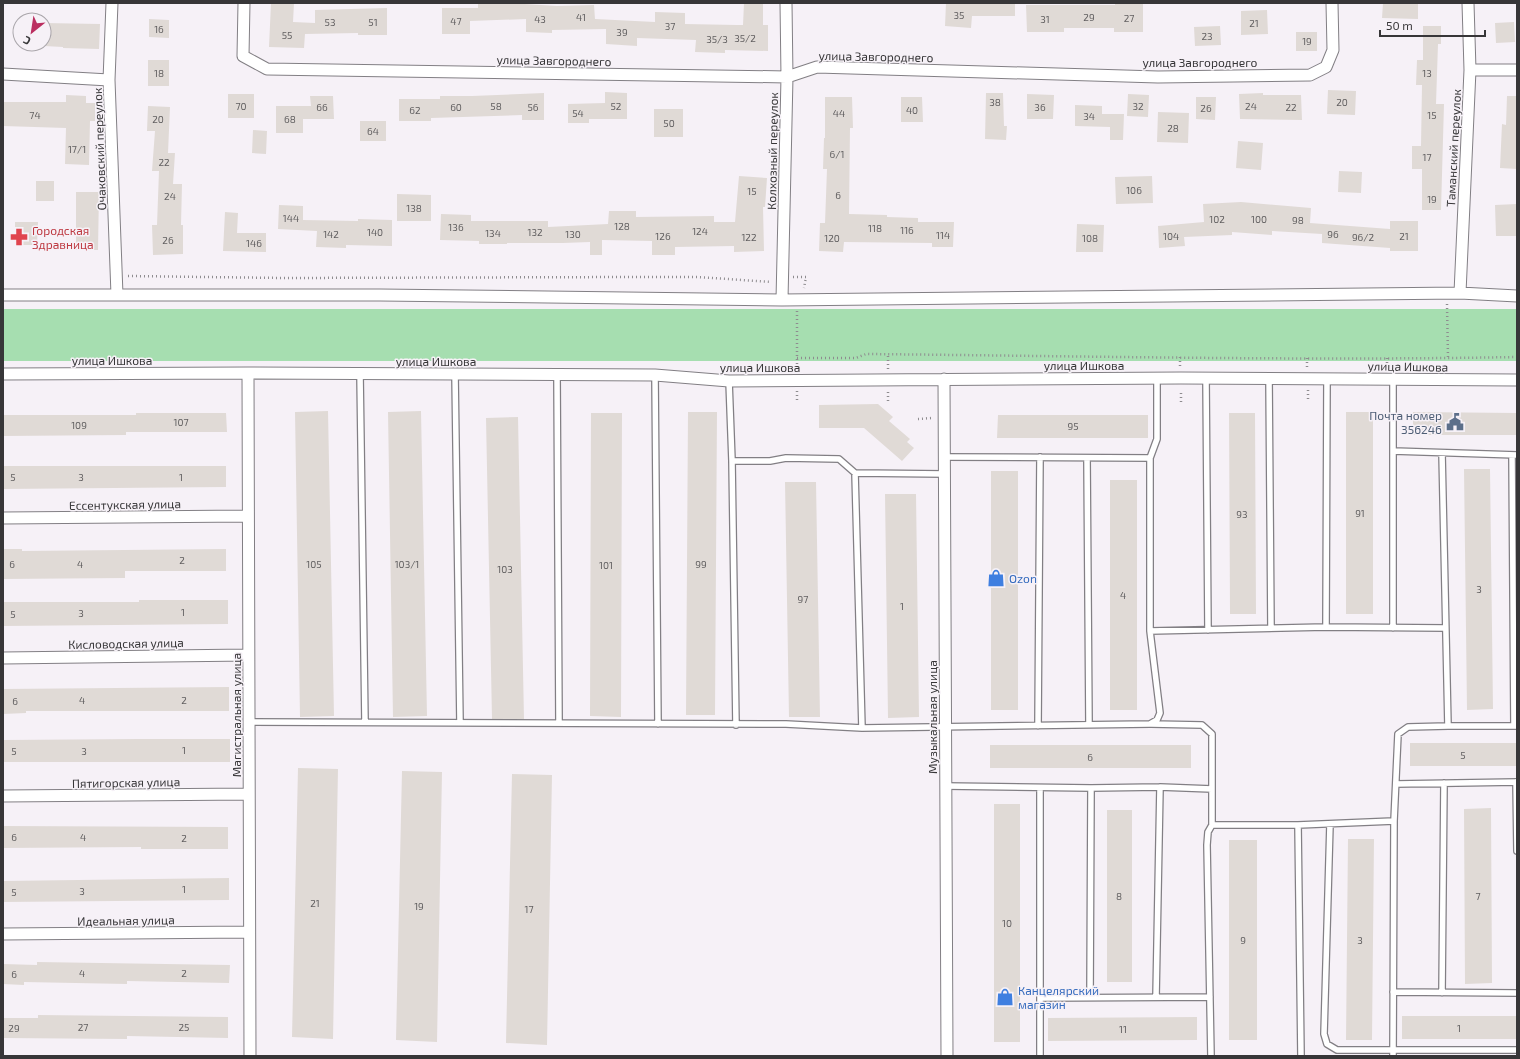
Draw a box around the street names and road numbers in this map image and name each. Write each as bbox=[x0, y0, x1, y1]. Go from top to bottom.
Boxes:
street label: улица Завгороднего bbox=[818, 48, 934, 65]
street label: улица Завгороднего bbox=[496, 52, 612, 69]
street label: улица Завгороднего bbox=[1143, 55, 1258, 70]
street label: Очаковский переулок bbox=[90, 87, 109, 211]
street label: Таманский переулок bbox=[1443, 88, 1464, 207]
street label: Колхозный переулок bbox=[764, 91, 781, 210]
street label: улица Ишкова bbox=[72, 353, 152, 368]
street label: улица Ишкова bbox=[396, 354, 476, 369]
street label: улица Ишкова bbox=[1044, 358, 1124, 373]
street label: улица Ишкова bbox=[1368, 358, 1448, 375]
street label: улица Ишкова bbox=[720, 360, 800, 375]
street label: Ессентукская улица bbox=[69, 496, 181, 513]
street label: Кисловодская улица bbox=[68, 635, 184, 652]
street label: Магистральная улица bbox=[229, 653, 244, 777]
street label: Музыкальная улица bbox=[925, 660, 940, 774]
street label: Пятигорская улица bbox=[72, 774, 180, 791]
street label: Идеальная улица bbox=[77, 912, 175, 929]

